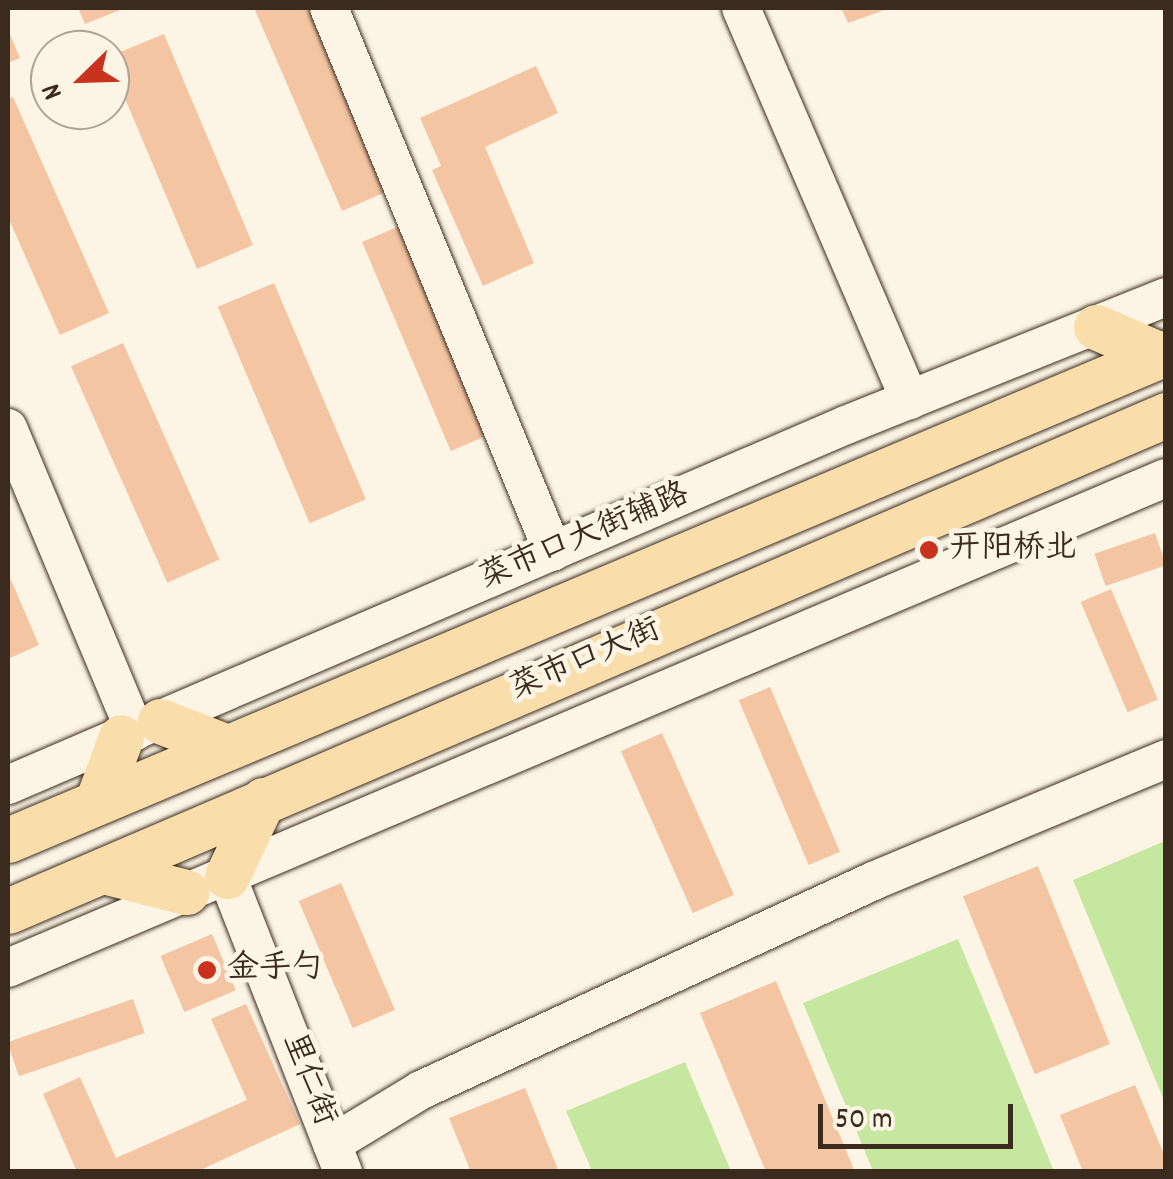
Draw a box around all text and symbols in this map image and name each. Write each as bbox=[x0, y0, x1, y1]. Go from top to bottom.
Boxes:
north arrow bbox=[30, 30, 130, 130]
text: N bbox=[33, 77, 75, 105]
street label: 菜市口大街辅路 bbox=[474, 477, 696, 599]
place label: 开阳桥北 bbox=[949, 531, 1077, 569]
marker: 开阳桥北 bbox=[918, 539, 940, 561]
street label: 菜市口大街 bbox=[505, 612, 667, 710]
place label: 金手勺 bbox=[227, 951, 323, 989]
marker: 金手勺 bbox=[196, 959, 218, 981]
street label: 里仁街 bbox=[272, 1028, 342, 1132]
scale bar bbox=[823, 1084, 1018, 1146]
text: 50 m bbox=[835, 1100, 893, 1143]

